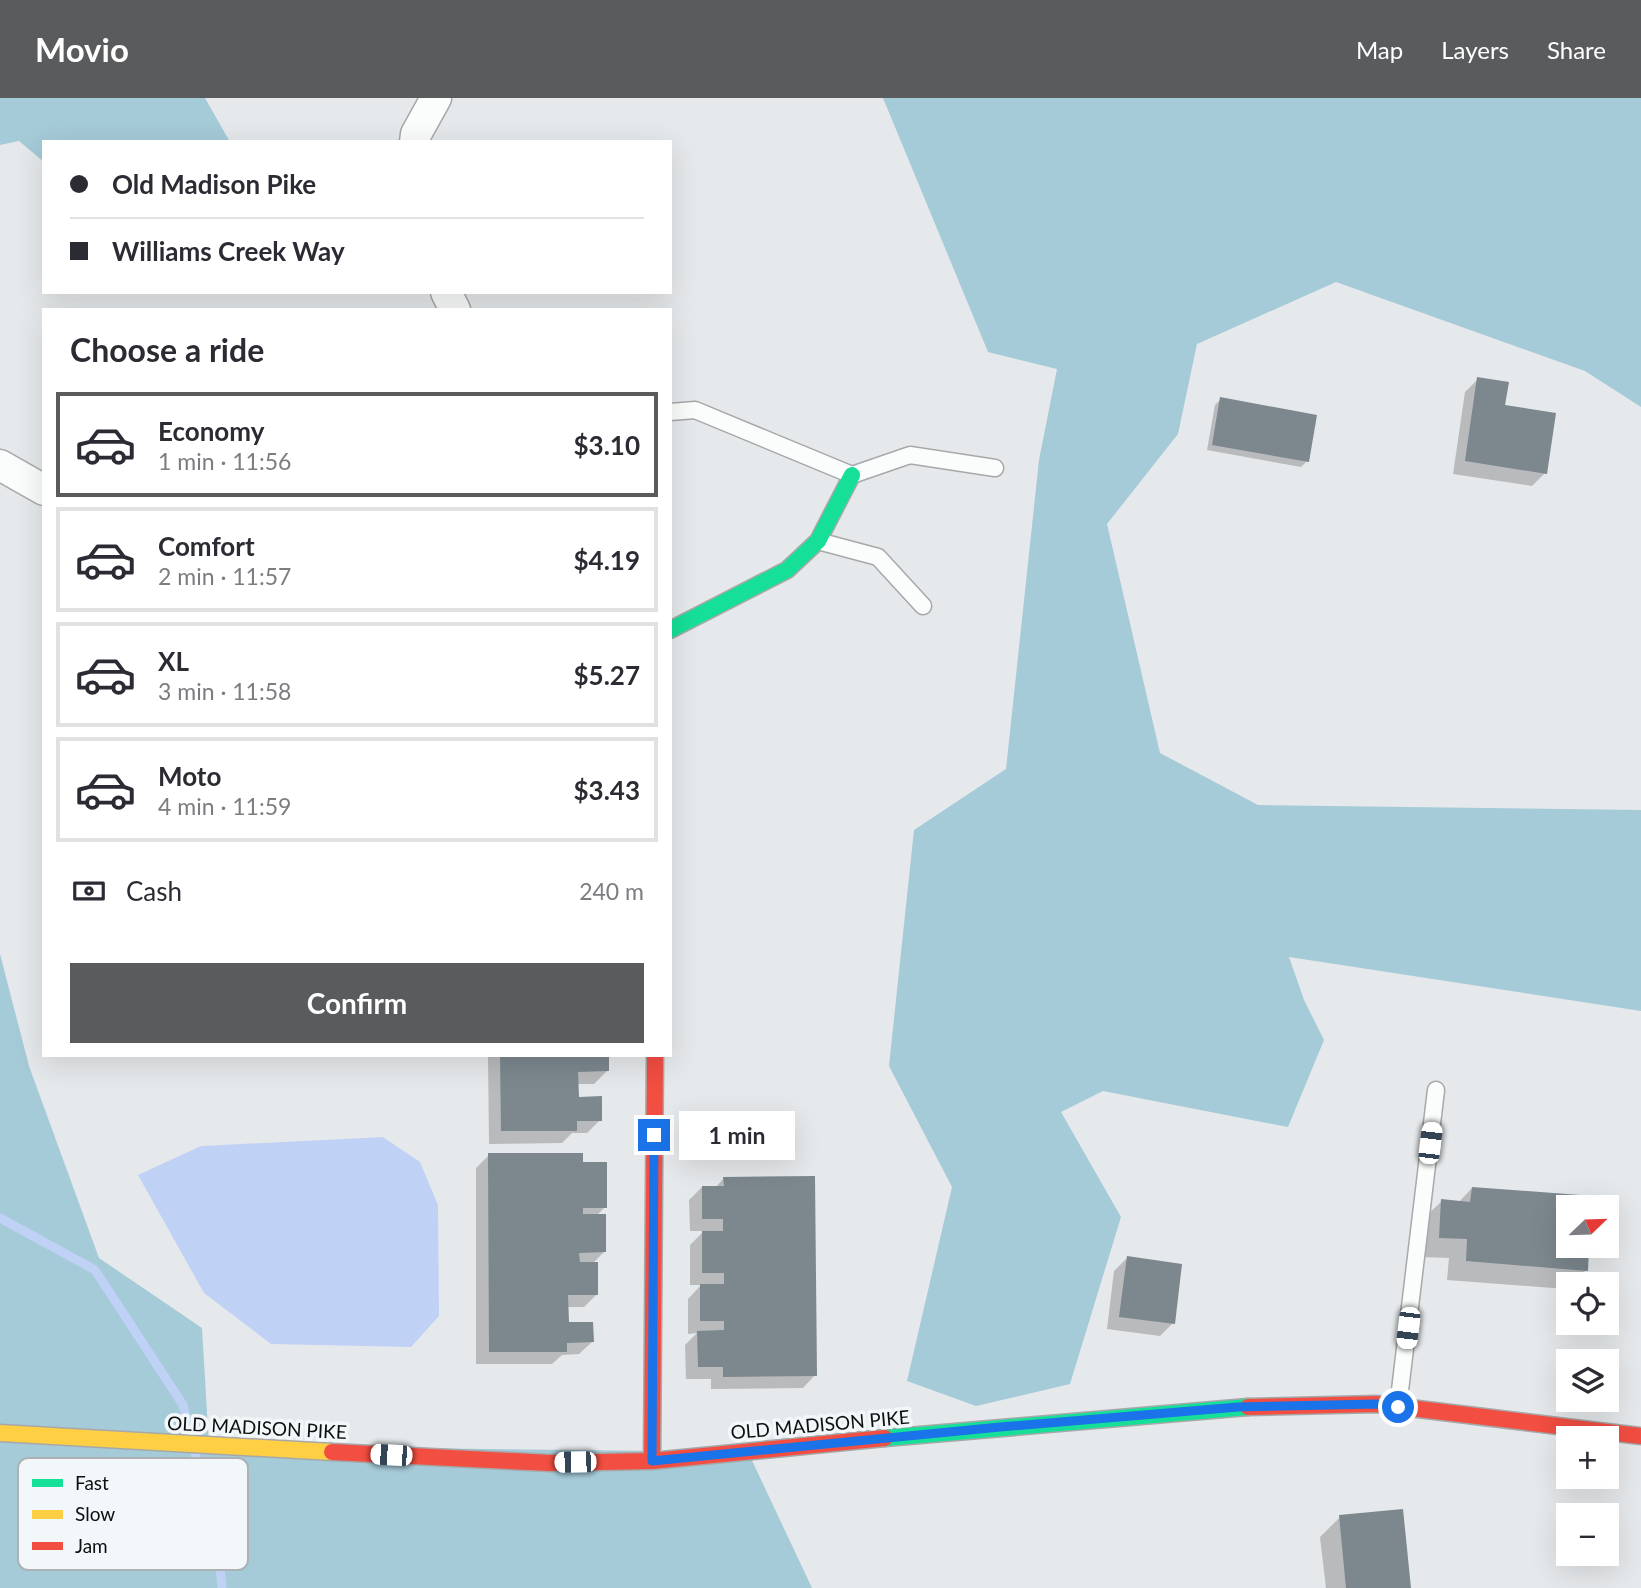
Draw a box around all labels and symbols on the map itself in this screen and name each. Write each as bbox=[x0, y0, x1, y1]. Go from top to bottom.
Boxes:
callout: 1 min bbox=[678, 1110, 794, 1160]
route end bbox=[638, 1119, 670, 1151]
car bbox=[1418, 1121, 1443, 1165]
north arrow bbox=[1556, 1195, 1619, 1258]
car bbox=[1396, 1306, 1421, 1350]
route start bbox=[1382, 1391, 1414, 1423]
street label: OLD MADISON PIKE bbox=[729, 1405, 911, 1443]
street label: OLD MADISON PIKE bbox=[167, 1411, 347, 1443]
car bbox=[370, 1443, 413, 1467]
car bbox=[554, 1451, 597, 1473]
legend bbox=[18, 1458, 248, 1570]
text: Fast bbox=[75, 1471, 109, 1494]
text: Slow bbox=[75, 1502, 115, 1525]
text: Jam bbox=[75, 1534, 108, 1557]

